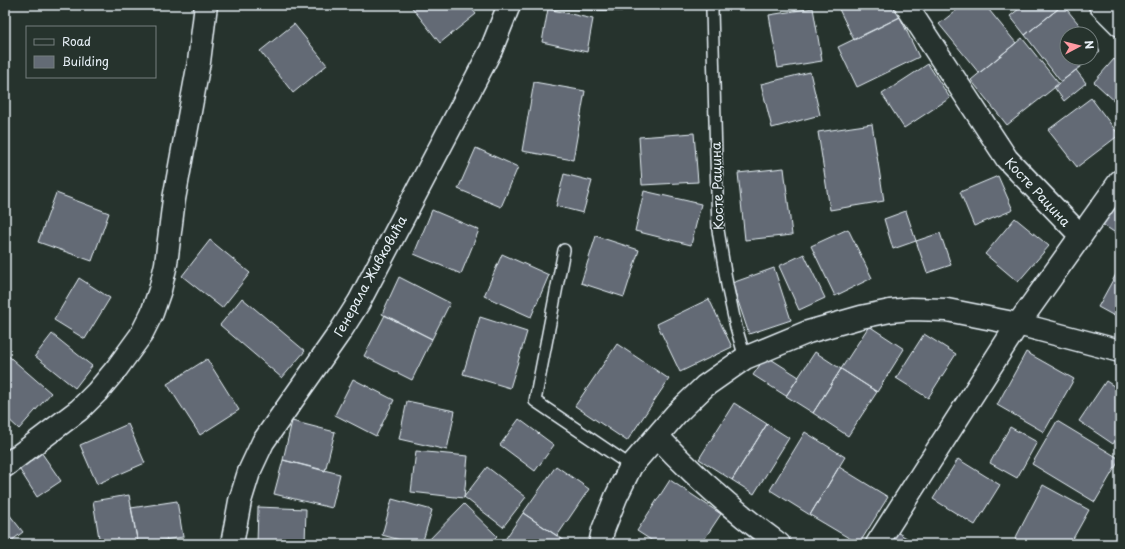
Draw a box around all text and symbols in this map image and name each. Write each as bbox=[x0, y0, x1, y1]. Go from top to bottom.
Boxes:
legend bbox=[26, 26, 156, 78]
north arrow bbox=[1059, 26, 1099, 66]
text: Road bbox=[62, 32, 91, 50]
text: N bbox=[1080, 39, 1098, 50]
text: Building bbox=[62, 52, 109, 70]
street label: Косте Рацина bbox=[705, 141, 728, 230]
street label: Косте Рацина bbox=[1001, 153, 1076, 231]
street label: Генерала Живковића bbox=[328, 211, 411, 340]

